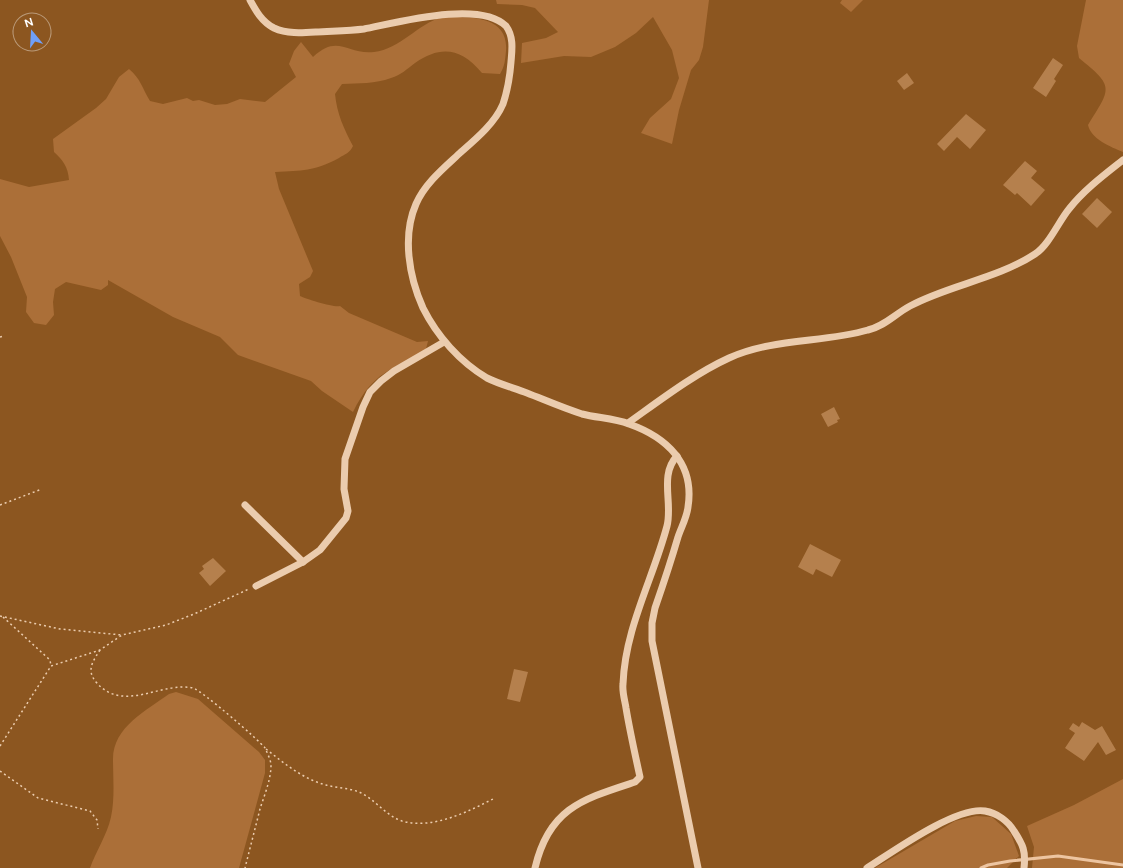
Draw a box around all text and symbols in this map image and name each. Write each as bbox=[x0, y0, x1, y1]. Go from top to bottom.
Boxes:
north arrow bbox=[12, 12, 52, 52]
text: N bbox=[23, 15, 35, 30]

